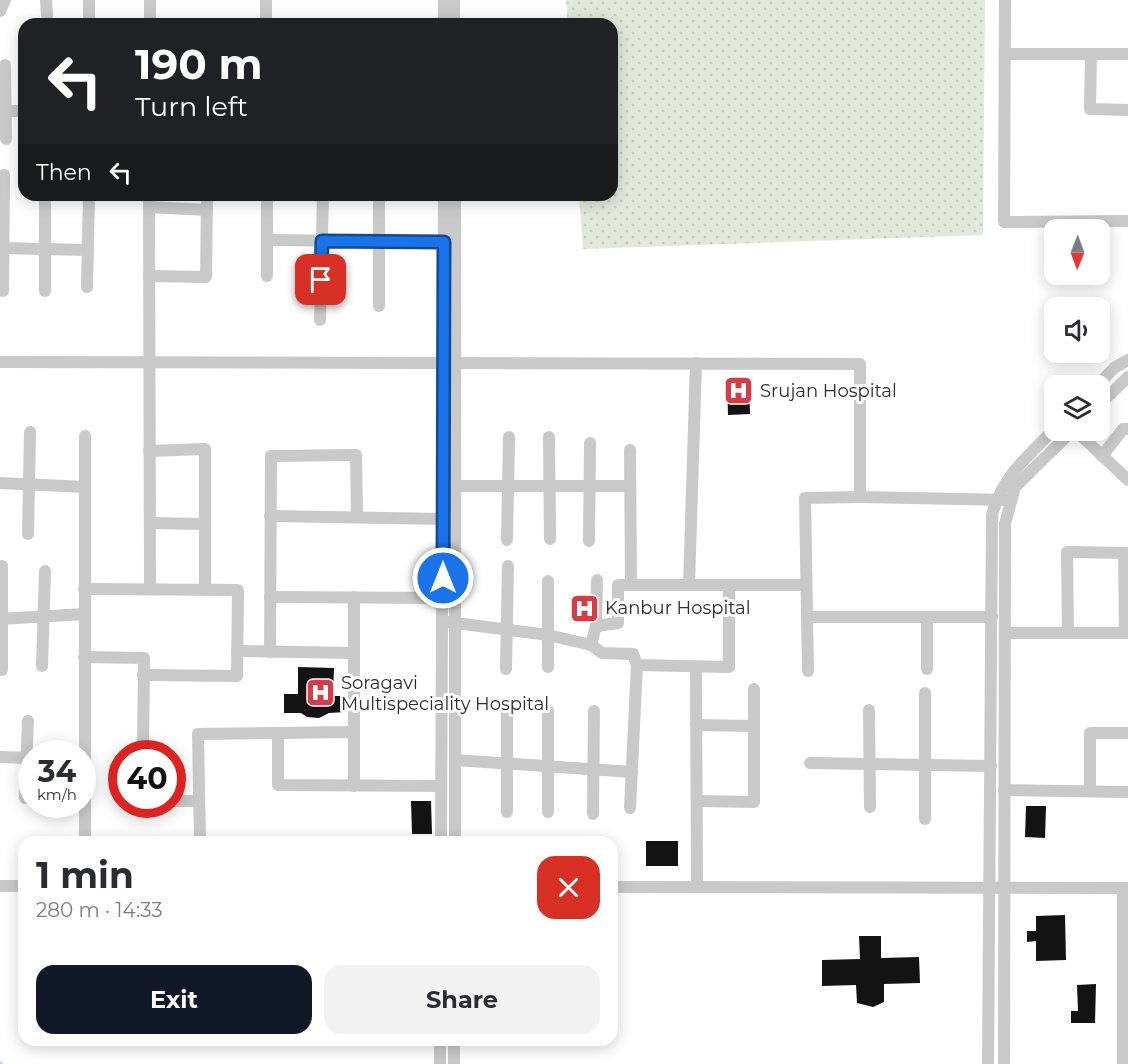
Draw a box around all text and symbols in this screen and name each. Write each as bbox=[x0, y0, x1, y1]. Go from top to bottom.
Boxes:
text: 190 m bbox=[135, 38, 263, 90]
icon: left bbox=[36, 42, 114, 120]
text: Turn left bbox=[135, 90, 248, 123]
icon: left bbox=[104, 156, 137, 189]
text: Then bbox=[36, 159, 92, 186]
north arrow bbox=[1044, 219, 1110, 285]
map controls bbox=[1044, 219, 1110, 441]
pin bbox=[295, 254, 346, 305]
icon: arrive bbox=[304, 263, 337, 296]
button: sound bbox=[1044, 297, 1110, 363]
hospital icon: Srujan Hospital bbox=[723, 375, 755, 407]
button: layers bbox=[1044, 375, 1110, 441]
place label: Srujan Hospital bbox=[760, 380, 897, 402]
position arrow bbox=[411, 546, 475, 610]
hospital icon: Kanbur Hospital bbox=[568, 592, 600, 624]
place label: Kanbur Hospital bbox=[605, 597, 751, 619]
place label: Soragavi Multispeciality Hospital bbox=[341, 672, 549, 715]
hospital icon: Soragavi Multispeciality Hospital bbox=[304, 677, 336, 709]
speed limit sign: 40 bbox=[108, 740, 186, 818]
text: 34 bbox=[38, 753, 76, 790]
text: km/h bbox=[37, 785, 77, 804]
text: 1 min bbox=[36, 853, 134, 897]
button: close bbox=[537, 856, 600, 919]
text: 280 m · 14:33 bbox=[36, 898, 163, 922]
button: Exit bbox=[36, 965, 312, 1034]
button: Share bbox=[324, 965, 600, 1034]

